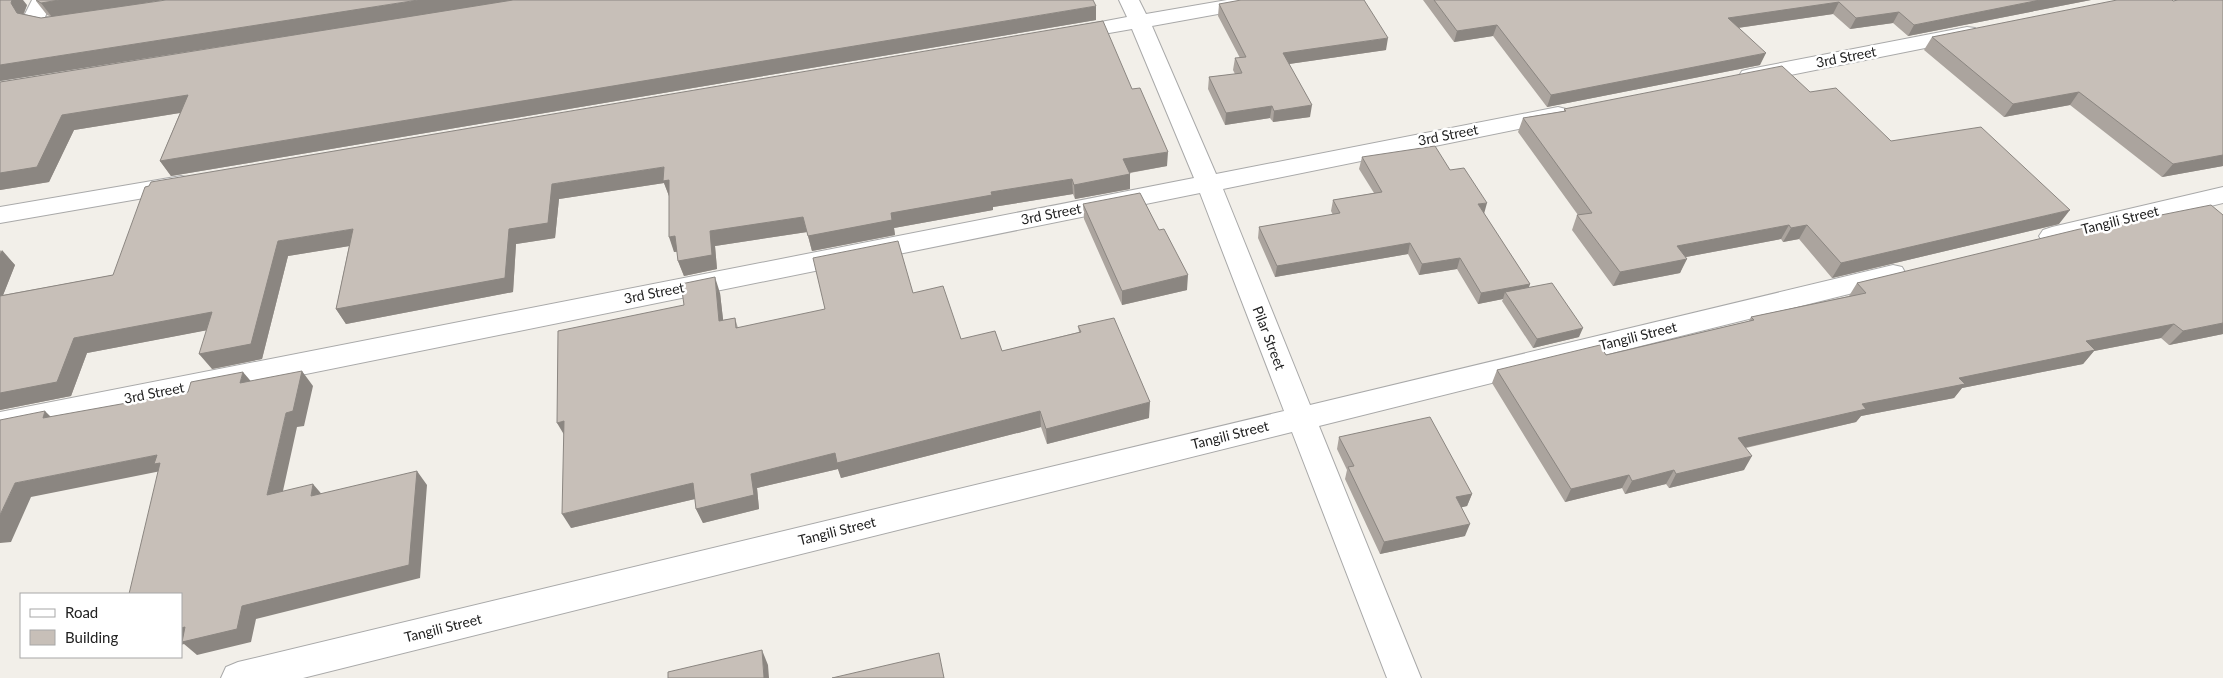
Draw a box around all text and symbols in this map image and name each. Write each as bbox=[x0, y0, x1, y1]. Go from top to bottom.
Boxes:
street label: 3rd Street bbox=[1814, 42, 1878, 71]
street label: 3rd Street bbox=[1416, 120, 1480, 149]
street label: 3rd Street bbox=[1019, 199, 1083, 228]
street label: Tangili Street bbox=[2079, 202, 2160, 237]
street label: 3rd Street bbox=[622, 278, 686, 307]
street label: Pilar Street bbox=[1249, 303, 1289, 372]
street label: Tangili Street bbox=[1597, 318, 1678, 353]
street label: 3rd Street bbox=[122, 378, 186, 407]
street label: Tangili Street bbox=[1189, 417, 1270, 452]
street label: Tangili Street bbox=[796, 513, 877, 548]
legend bbox=[20, 593, 182, 658]
text: Road bbox=[65, 603, 98, 621]
street label: Tangili Street bbox=[402, 610, 483, 645]
text: Building bbox=[65, 628, 118, 646]

